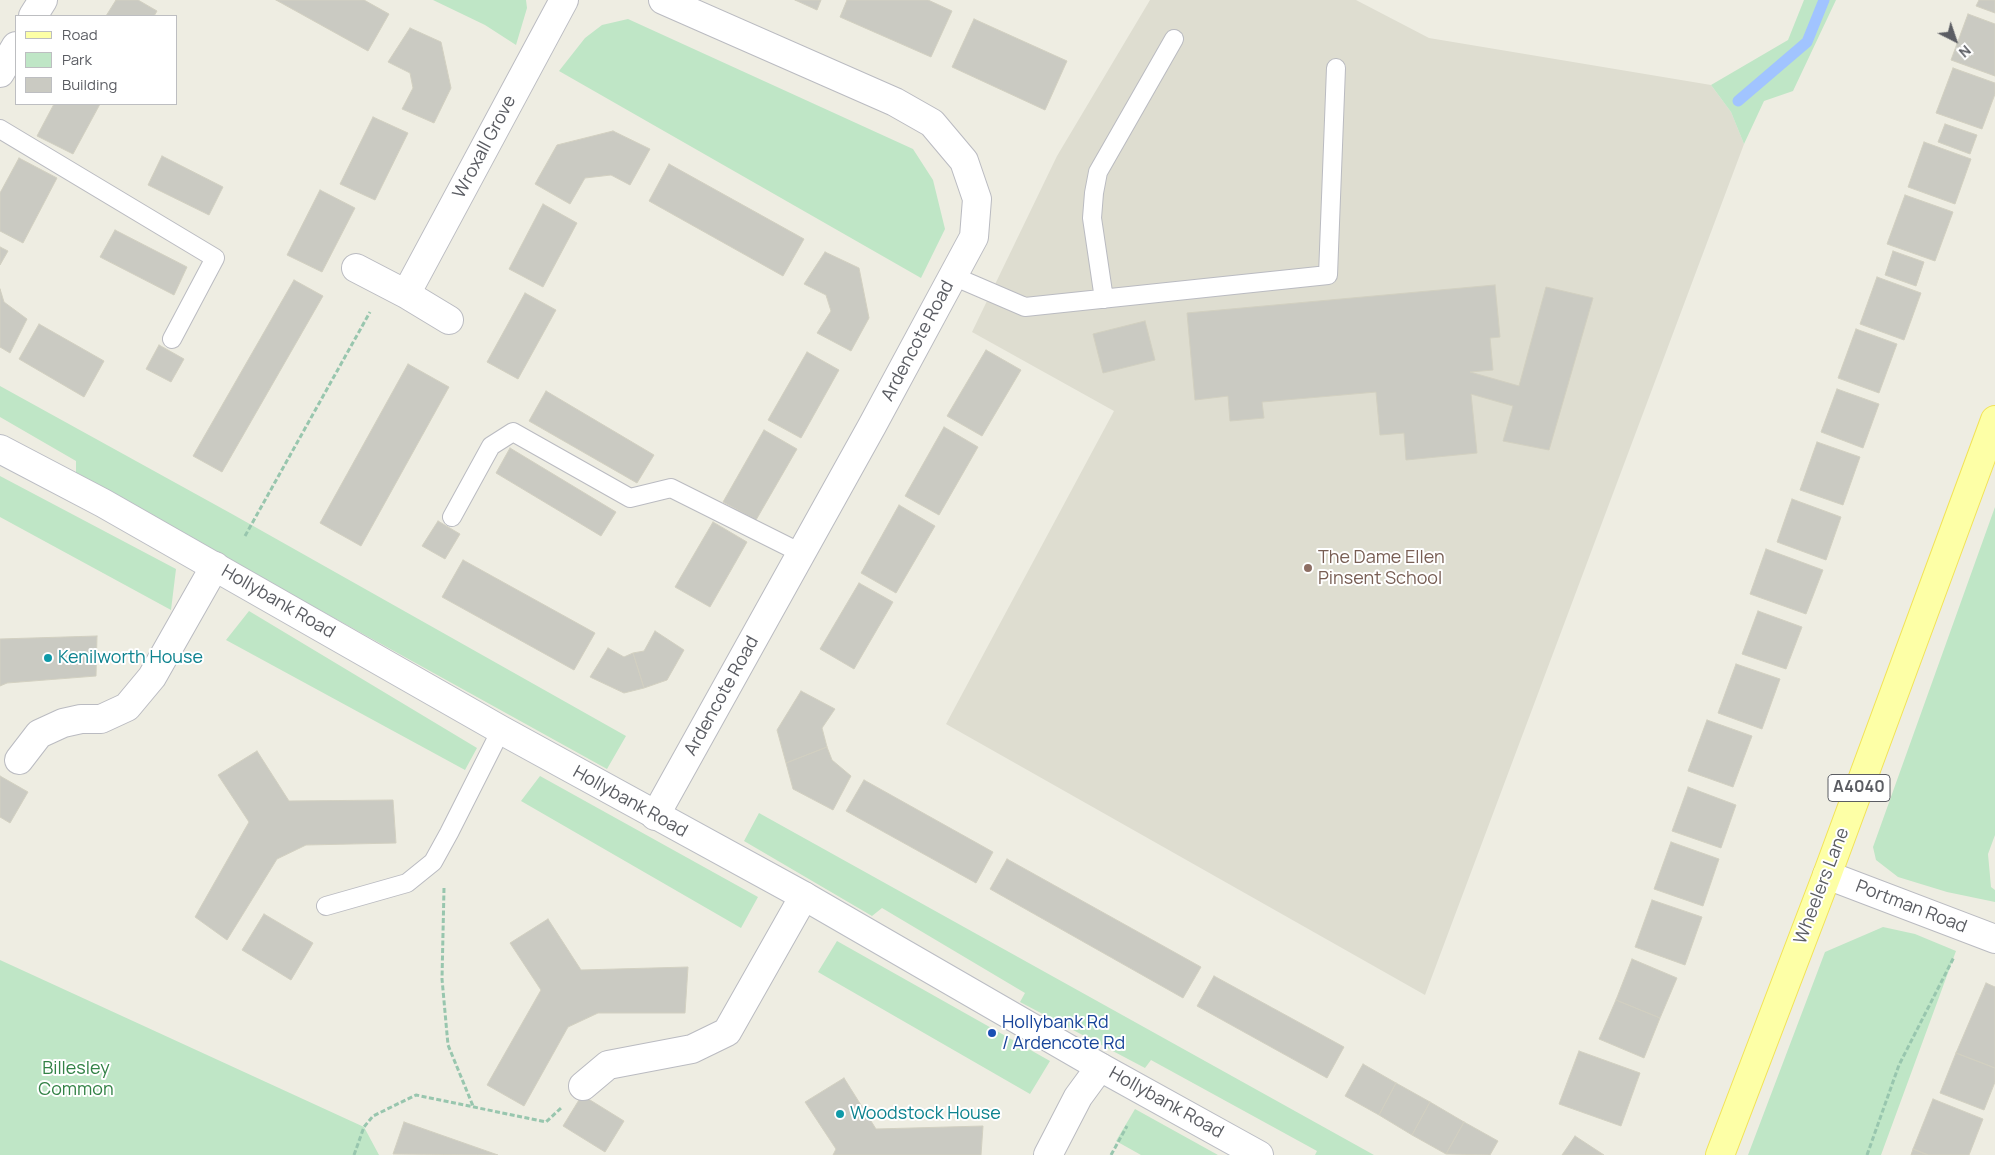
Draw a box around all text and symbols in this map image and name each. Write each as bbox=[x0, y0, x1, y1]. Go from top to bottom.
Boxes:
legend bbox=[15, 15, 178, 105]
north arrow bbox=[1930, 15, 1980, 65]
text: Road bbox=[62, 24, 98, 45]
text: N bbox=[1955, 41, 1975, 62]
text: Park bbox=[62, 49, 92, 70]
text: Building bbox=[62, 74, 117, 95]
street label: Wroxall Grove bbox=[449, 92, 521, 202]
street label: Ardencote Road bbox=[877, 277, 959, 405]
place label: The Dame Ellen Pinsent School bbox=[1318, 547, 1445, 590]
street label: Hollybank Road bbox=[217, 561, 339, 643]
marker: The Dame Ellen Pinsent School bbox=[1302, 562, 1314, 574]
street label: Ardencote Road bbox=[680, 633, 764, 759]
place label: Kenilworth House bbox=[58, 647, 203, 669]
marker: Kenilworth House bbox=[42, 652, 54, 664]
street label: Hollybank Road bbox=[569, 762, 691, 842]
road number: A4040 bbox=[1828, 774, 1890, 801]
street label: Wheelers Lane bbox=[1790, 825, 1854, 947]
street label: Portman Road bbox=[1852, 876, 1970, 938]
place label: Hollybank Rd / Ardencote Rd bbox=[1002, 1012, 1125, 1054]
marker: Hollybank Rd / Ardencote Rd bbox=[986, 1027, 998, 1039]
park label: Billesley Common bbox=[38, 1058, 114, 1100]
street label: Hollybank Road bbox=[1105, 1063, 1227, 1143]
place label: Woodstock House bbox=[850, 1103, 1001, 1125]
marker: Woodstock House bbox=[834, 1108, 846, 1120]

